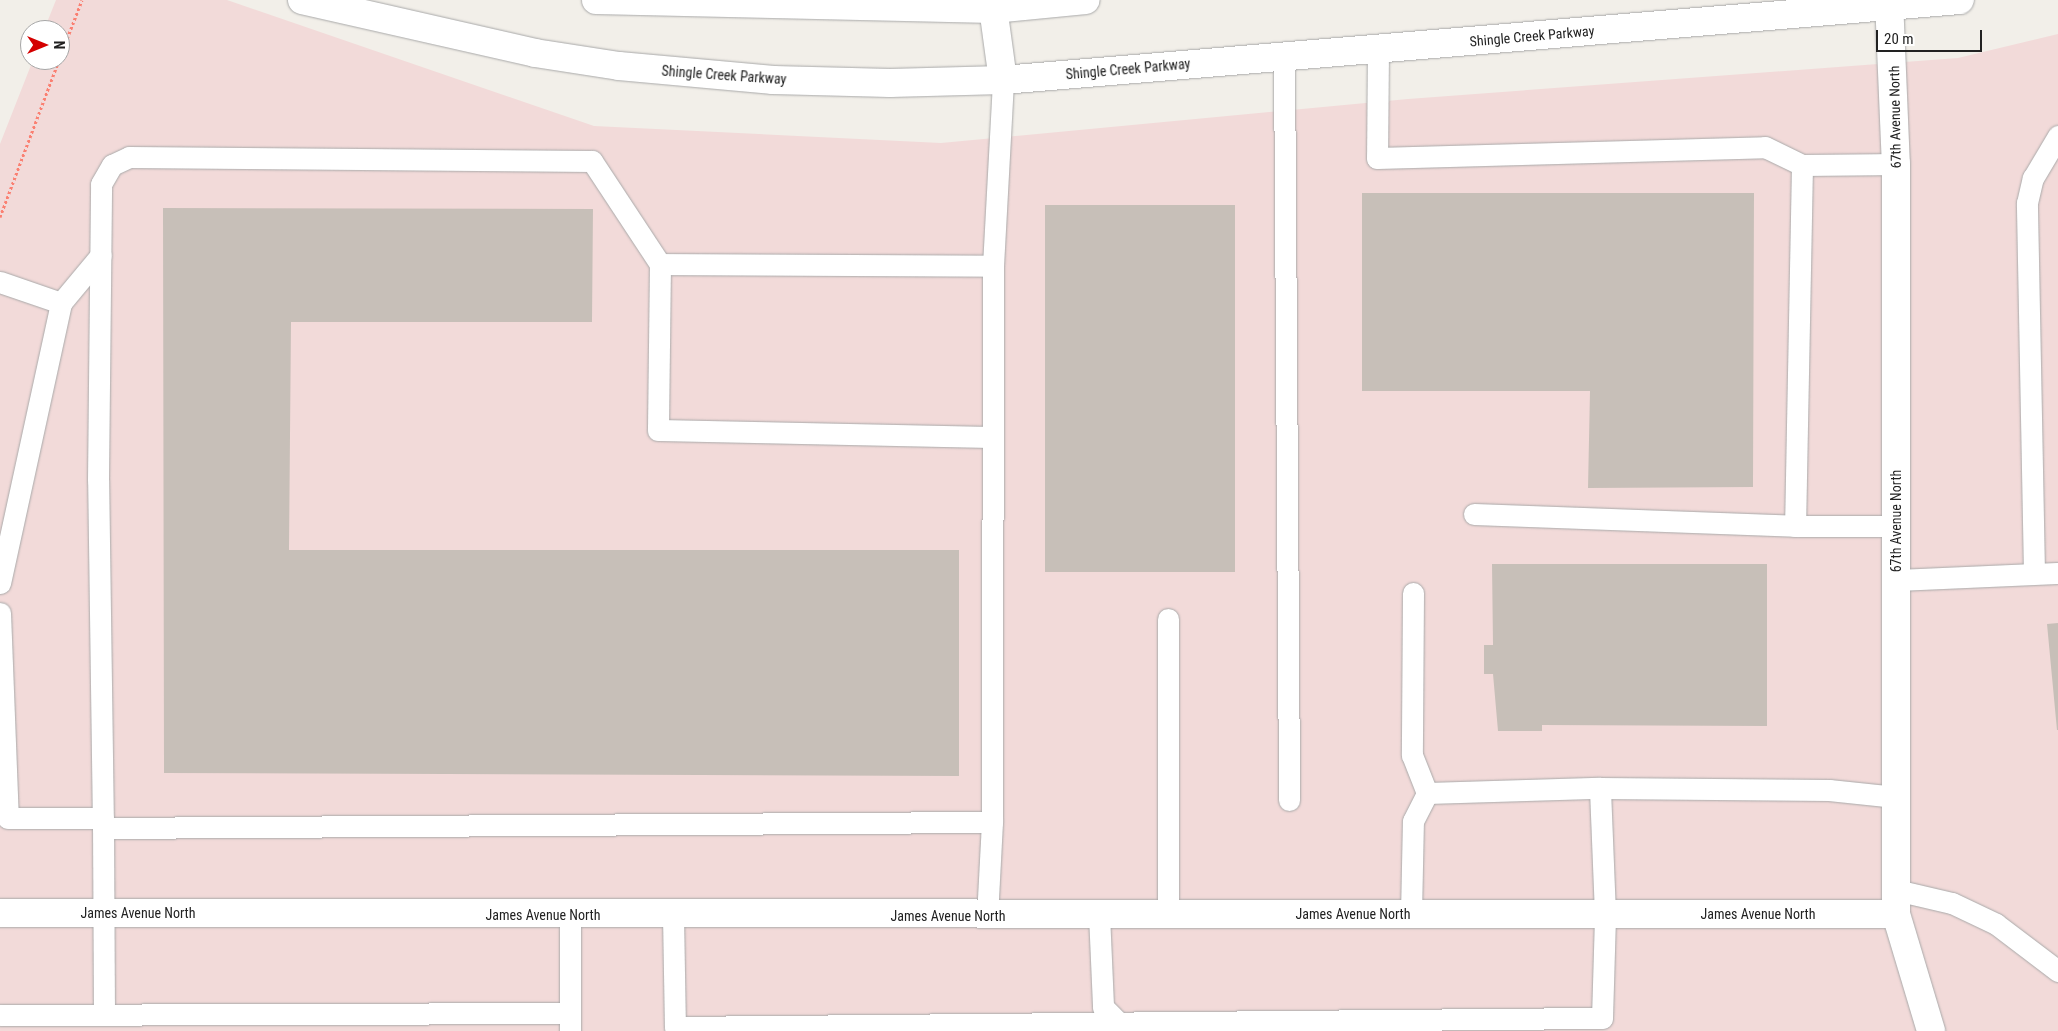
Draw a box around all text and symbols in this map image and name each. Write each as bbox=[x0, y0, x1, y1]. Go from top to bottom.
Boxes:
north arrow bbox=[20, 20, 70, 70]
scale bar bbox=[1878, 20, 1984, 52]
street label: Shingle Creek Parkway bbox=[1469, 22, 1595, 50]
text: 20 m bbox=[1884, 30, 1914, 48]
text: N bbox=[51, 41, 67, 49]
street label: Shingle Creek Parkway bbox=[1065, 55, 1191, 83]
street label: Shingle Creek Parkway bbox=[661, 62, 787, 88]
street label: 67th Avenue North bbox=[1886, 66, 1904, 168]
street label: 67th Avenue North bbox=[1888, 470, 1904, 572]
street label: James Avenue North bbox=[81, 905, 195, 921]
street label: James Avenue North bbox=[1296, 906, 1410, 922]
street label: James Avenue North bbox=[1701, 906, 1815, 922]
street label: James Avenue North bbox=[486, 907, 600, 923]
street label: James Avenue North bbox=[891, 908, 1005, 924]

